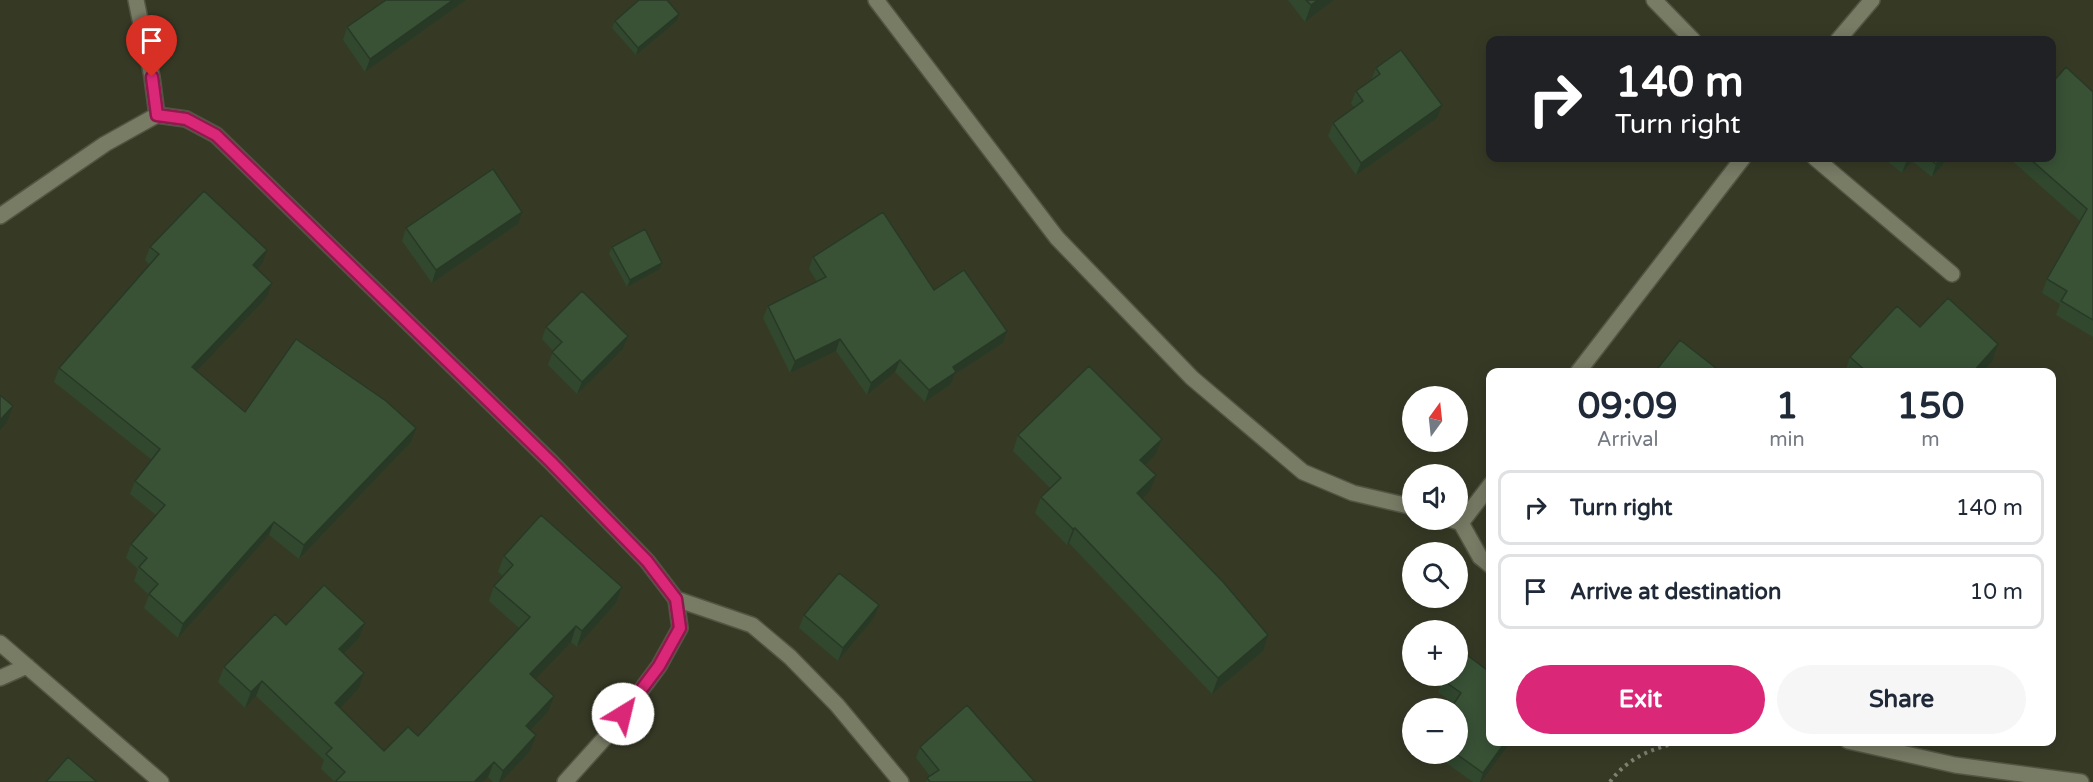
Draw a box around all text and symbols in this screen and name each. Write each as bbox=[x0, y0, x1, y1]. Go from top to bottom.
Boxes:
pin bbox=[126, 15, 177, 77]
icon: arrive bbox=[135, 24, 168, 57]
text: 140 m bbox=[1615, 57, 1744, 108]
icon: right bbox=[1516, 60, 1594, 138]
text: Turn right bbox=[1615, 108, 1741, 141]
text: 09:09 bbox=[1578, 385, 1678, 428]
text: 1 bbox=[1776, 385, 1798, 428]
text: 150 bbox=[1896, 385, 1964, 428]
north arrow bbox=[1402, 386, 1468, 452]
map controls bbox=[1402, 386, 1468, 764]
text: Arrival bbox=[1597, 428, 1659, 452]
text: min bbox=[1769, 428, 1805, 452]
text: m bbox=[1921, 428, 1940, 452]
button: sound bbox=[1402, 464, 1468, 530]
icon: right bbox=[1519, 491, 1552, 524]
text: Turn right bbox=[1570, 495, 1672, 521]
text: 140 m bbox=[1956, 495, 2023, 521]
button: search bbox=[1402, 542, 1468, 608]
icon: arrive bbox=[1519, 575, 1552, 608]
text: Arrive at destination bbox=[1570, 579, 1781, 605]
text: 10 m bbox=[1969, 579, 2023, 605]
button: + bbox=[1402, 620, 1468, 686]
button: Exit bbox=[1516, 665, 1765, 734]
button: Share bbox=[1777, 665, 2026, 734]
position arrow bbox=[591, 682, 655, 746]
button: − bbox=[1402, 698, 1468, 764]

